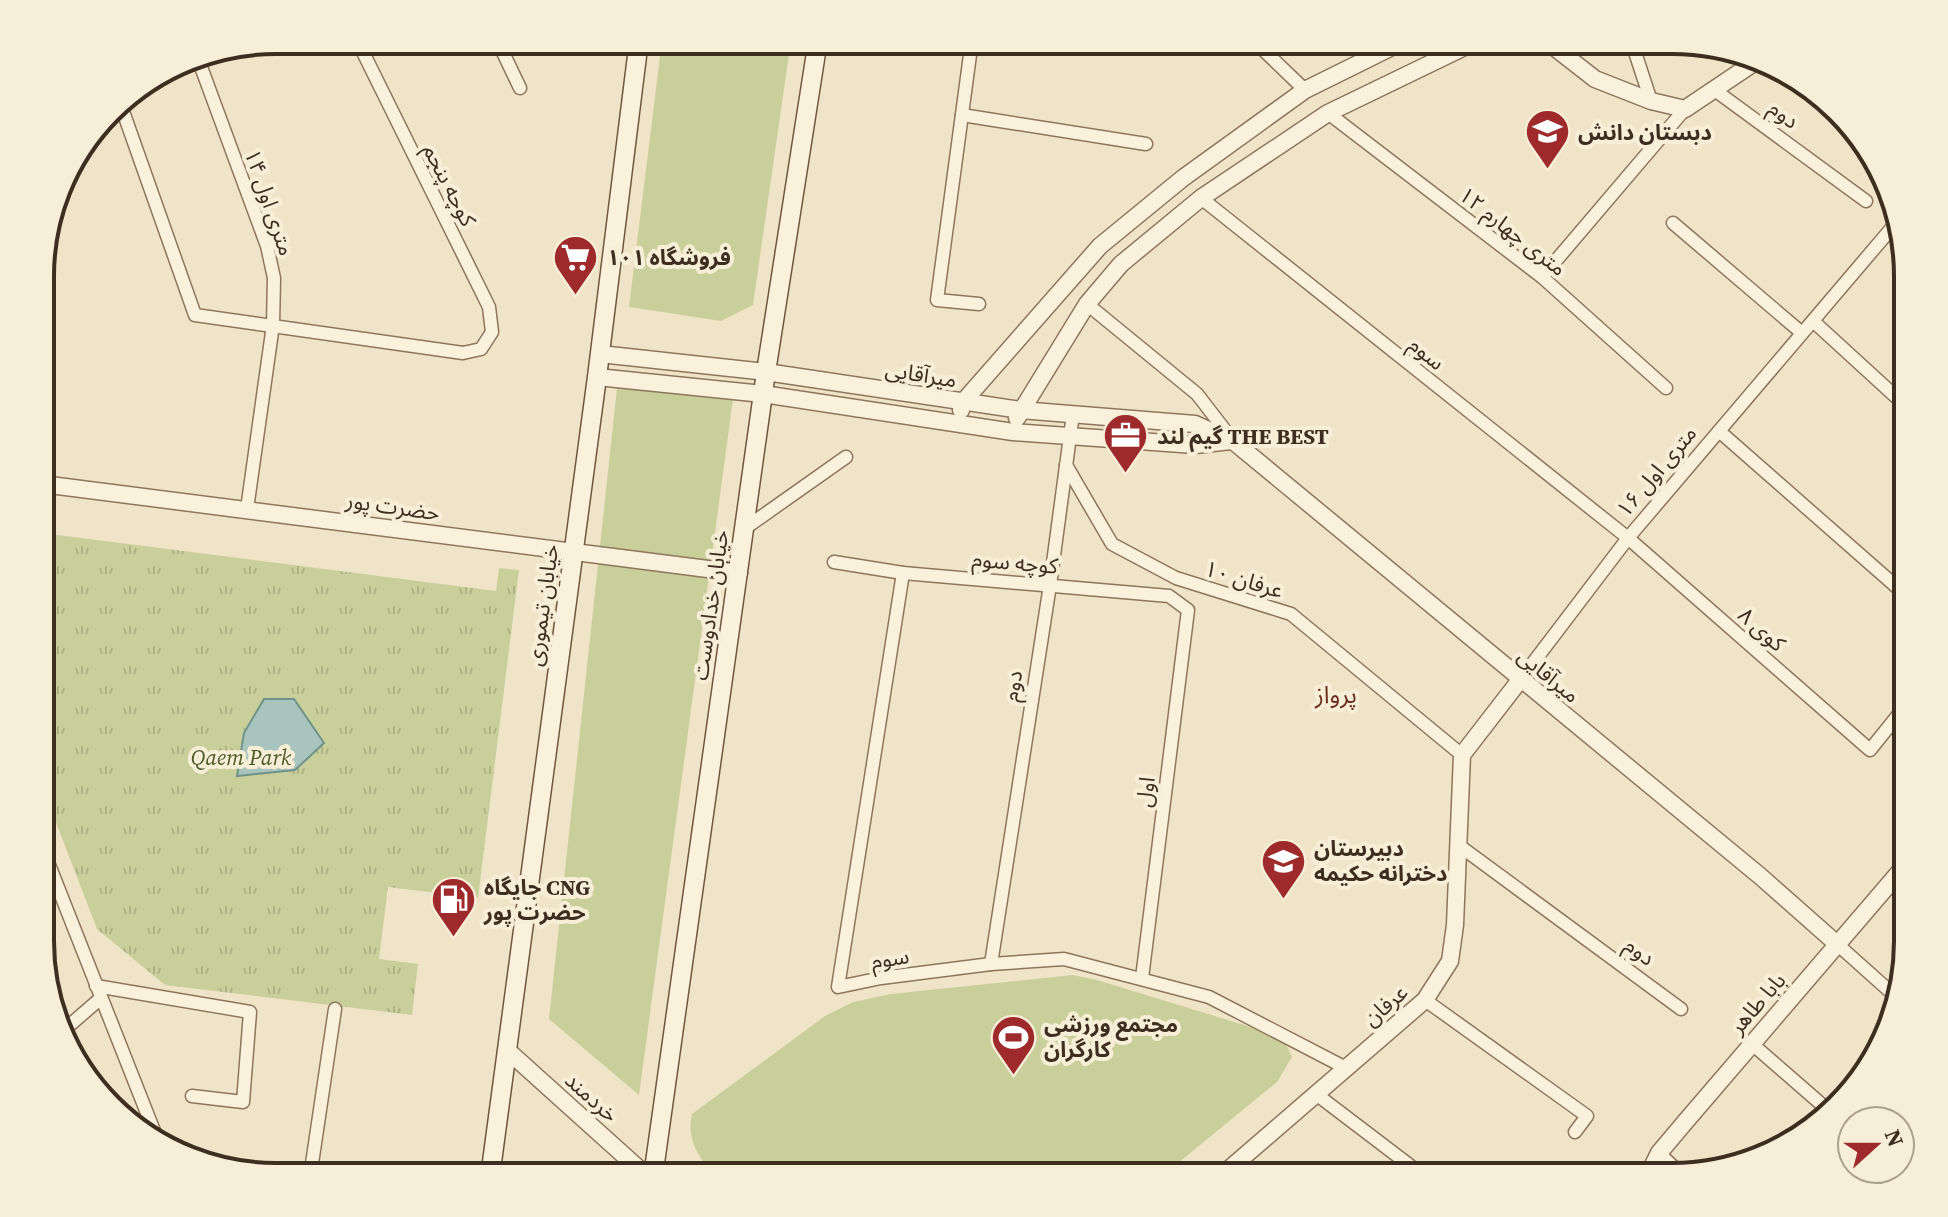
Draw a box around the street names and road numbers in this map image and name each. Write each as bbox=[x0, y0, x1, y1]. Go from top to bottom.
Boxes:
street label: دوم bbox=[1761, 93, 1805, 137]
street label: کوچه پنجم bbox=[415, 139, 484, 233]
street label: ۱۴ متری اول bbox=[238, 145, 302, 259]
street label: ۱۲ متری چهارم bbox=[1452, 179, 1573, 284]
street label: سوم bbox=[1401, 329, 1451, 378]
street label: میرآقایی bbox=[883, 354, 959, 394]
street label: ۱۶ متری اول bbox=[1609, 419, 1703, 523]
street label: حضرت پور bbox=[343, 484, 442, 528]
street label: خیابان خدادوست bbox=[685, 528, 735, 682]
street label: خیابان تیموری bbox=[519, 542, 565, 668]
street label: کوچه سوم bbox=[970, 543, 1060, 583]
street label: عرفان ۱۰ bbox=[1201, 553, 1287, 605]
street label: کوی ۸ bbox=[1732, 600, 1793, 659]
street label: میرآقایی bbox=[1512, 641, 1586, 709]
street label: دوم bbox=[995, 668, 1031, 704]
street label: اول bbox=[1128, 775, 1162, 809]
street label: دوم bbox=[1617, 930, 1661, 974]
street label: سوم bbox=[869, 940, 912, 978]
street label: بابا طاهر bbox=[1721, 966, 1792, 1041]
street label: عرفان bbox=[1356, 977, 1414, 1033]
street label: خردمند bbox=[559, 1065, 625, 1129]

